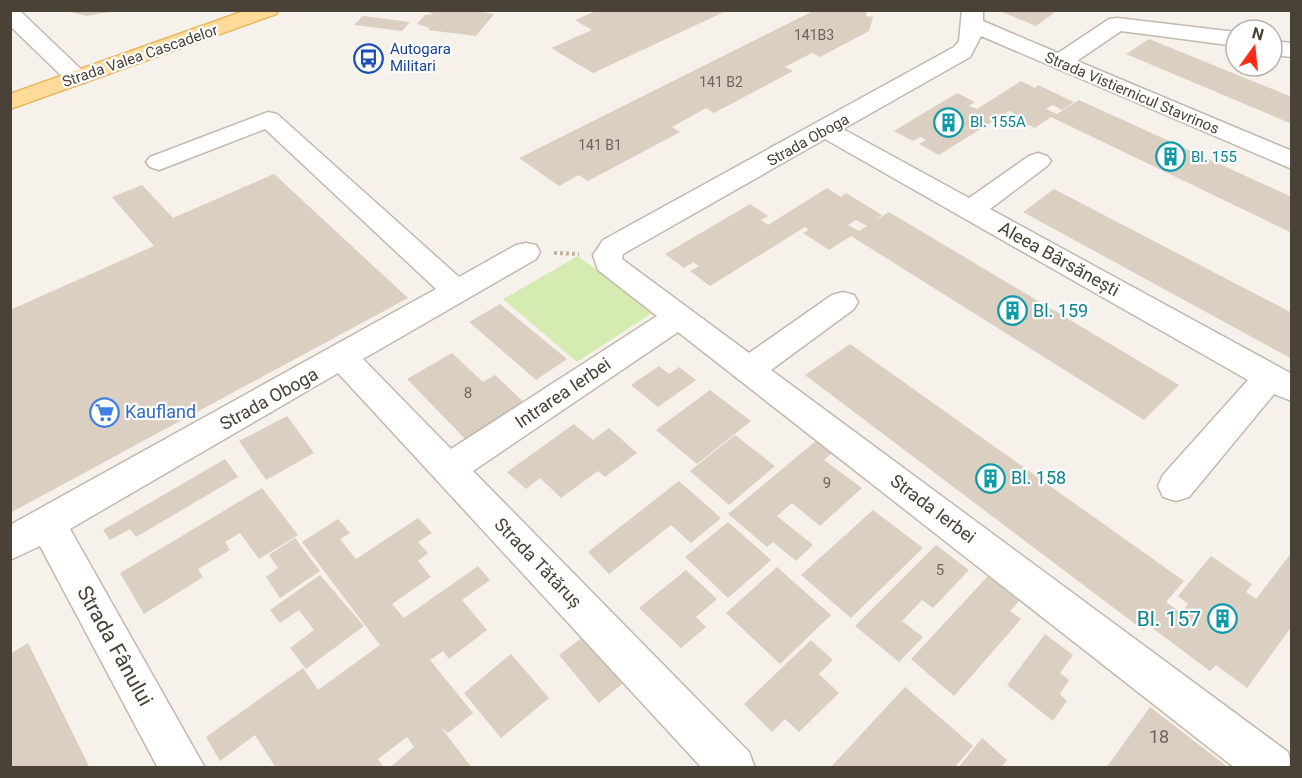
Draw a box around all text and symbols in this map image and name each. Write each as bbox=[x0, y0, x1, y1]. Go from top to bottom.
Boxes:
north arrow bbox=[1224, 18, 1284, 78]
street label: Strada Valea Cascadelor bbox=[60, 21, 220, 91]
text: N bbox=[1250, 23, 1266, 45]
house number: 141B3 bbox=[794, 27, 834, 43]
place label: Autogara Militari bbox=[390, 40, 451, 75]
bus stop icon: Autogara Militari bbox=[353, 42, 385, 74]
street label: Strada Vistiernicul Stavrinos bbox=[1042, 48, 1222, 138]
house number: 141 B2 bbox=[699, 74, 743, 90]
building icon: Bl. 155A bbox=[933, 106, 965, 138]
street label: Strada Oboga bbox=[764, 110, 852, 170]
place label: Bl. 155A bbox=[970, 113, 1026, 131]
house number: 141 B1 bbox=[578, 137, 622, 153]
building icon: Bl. 155 bbox=[1154, 141, 1186, 173]
place label: Bl. 155 bbox=[1191, 148, 1237, 166]
street label: Aleea Bârsănești bbox=[995, 217, 1123, 301]
building icon: Bl. 159 bbox=[996, 295, 1028, 327]
place label: Bl. 159 bbox=[1033, 300, 1088, 321]
street label: Intrarea Ierbei bbox=[511, 353, 614, 432]
street label: Strada Oboga bbox=[216, 363, 322, 434]
house number: 8 bbox=[464, 384, 472, 402]
supermarket icon: Kaufland bbox=[88, 396, 120, 428]
place label: Kaufland bbox=[125, 401, 196, 422]
building icon: Bl. 158 bbox=[974, 462, 1006, 494]
place label: Bl. 158 bbox=[1011, 467, 1066, 488]
street label: Strada Ierbei bbox=[887, 470, 980, 547]
house number: 9 bbox=[823, 474, 831, 492]
street label: Strada Tătăruș bbox=[490, 513, 586, 613]
house number: 5 bbox=[936, 561, 944, 579]
street label: Strada Fânului bbox=[72, 582, 158, 710]
building icon: Bl. 157 bbox=[1206, 603, 1238, 635]
place label: Bl. 157 bbox=[1137, 607, 1201, 631]
house number: 18 bbox=[1149, 726, 1169, 747]

